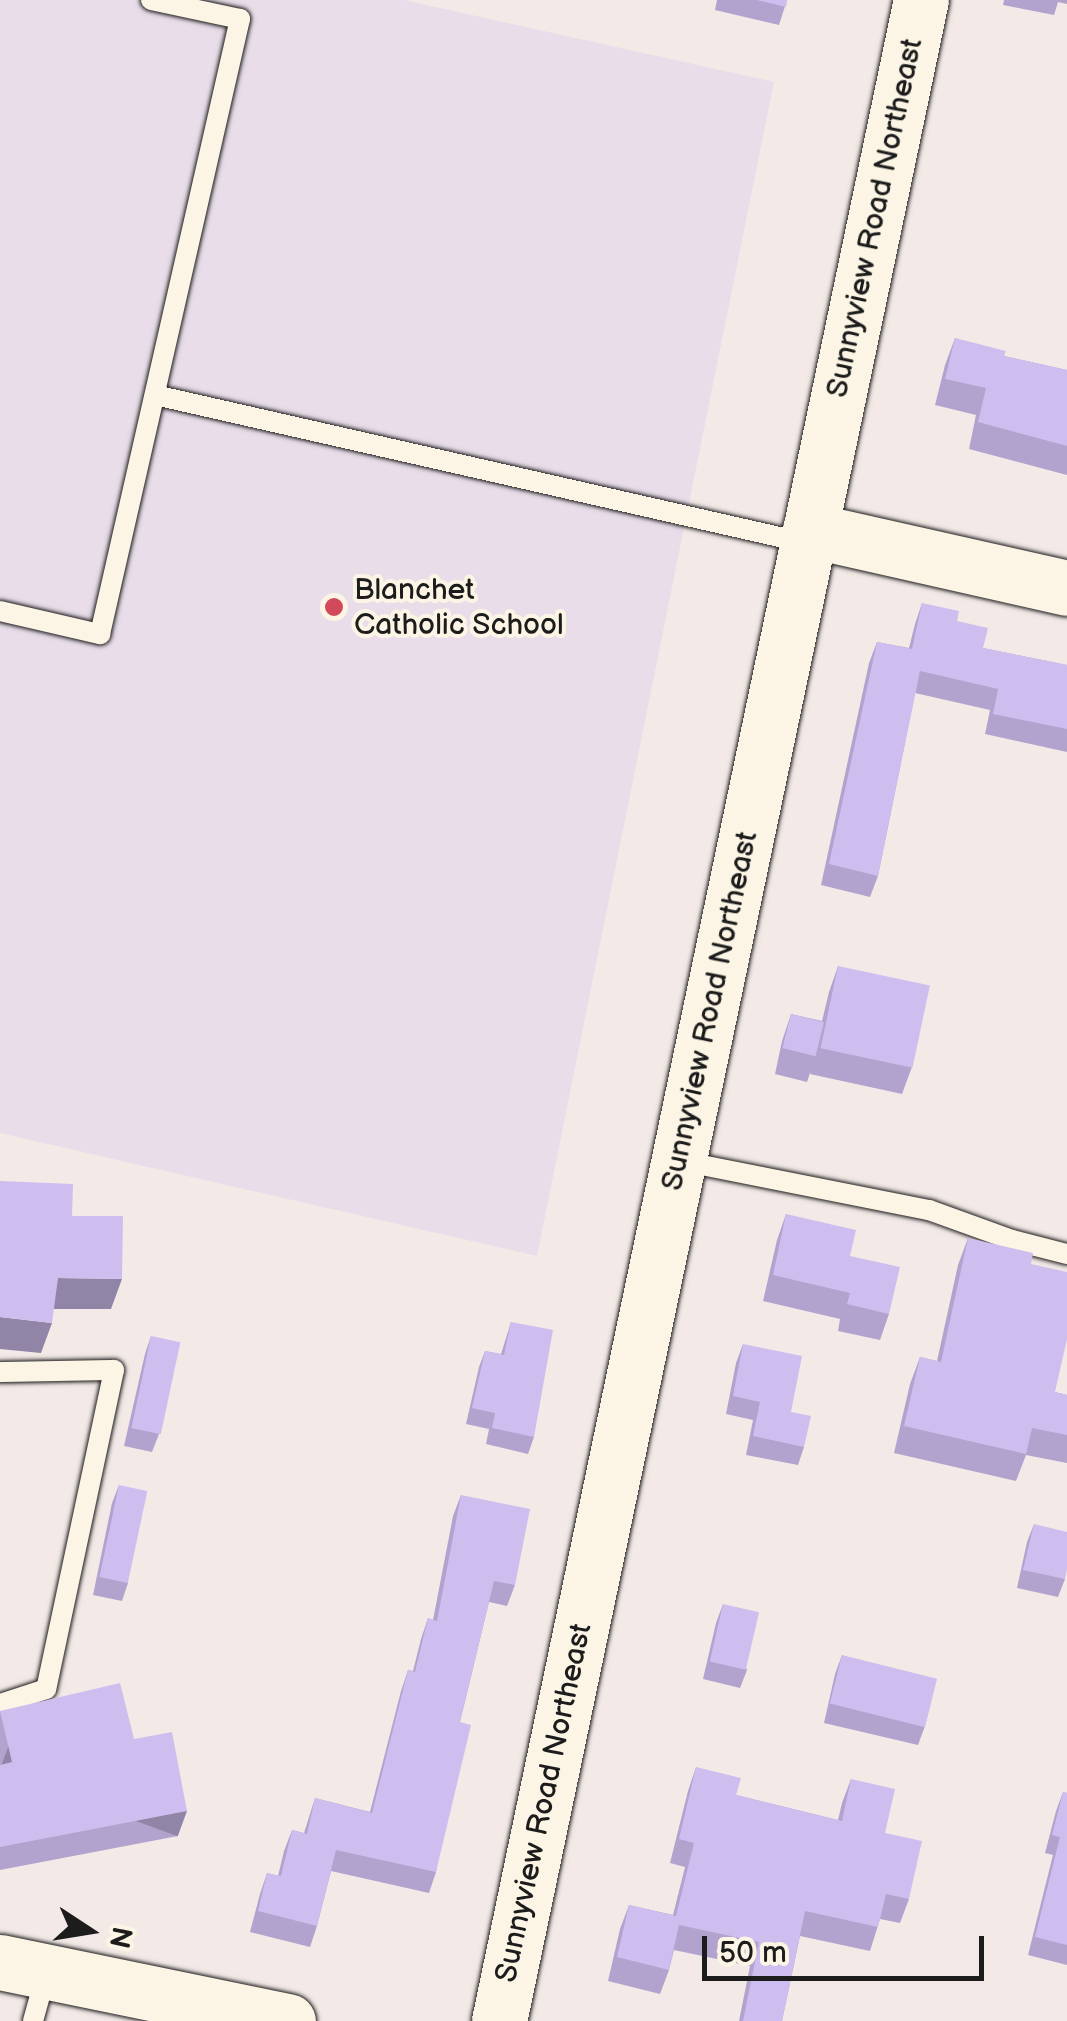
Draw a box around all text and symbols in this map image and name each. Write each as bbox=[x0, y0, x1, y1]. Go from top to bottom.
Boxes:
street label: Sunnyview Road Northeast bbox=[819, 35, 931, 401]
place label: Blanchet Catholic School bbox=[354, 572, 564, 642]
marker: Blanchet Catholic School bbox=[323, 596, 345, 618]
street label: Sunnyview Road Northeast bbox=[654, 828, 766, 1194]
street label: Sunnyview Road Northeast bbox=[488, 1620, 600, 1986]
north arrow bbox=[40, 1881, 140, 1981]
scale bar bbox=[707, 1916, 990, 1978]
text: N bbox=[102, 1924, 138, 1951]
text: 50 m bbox=[719, 1935, 787, 1971]

